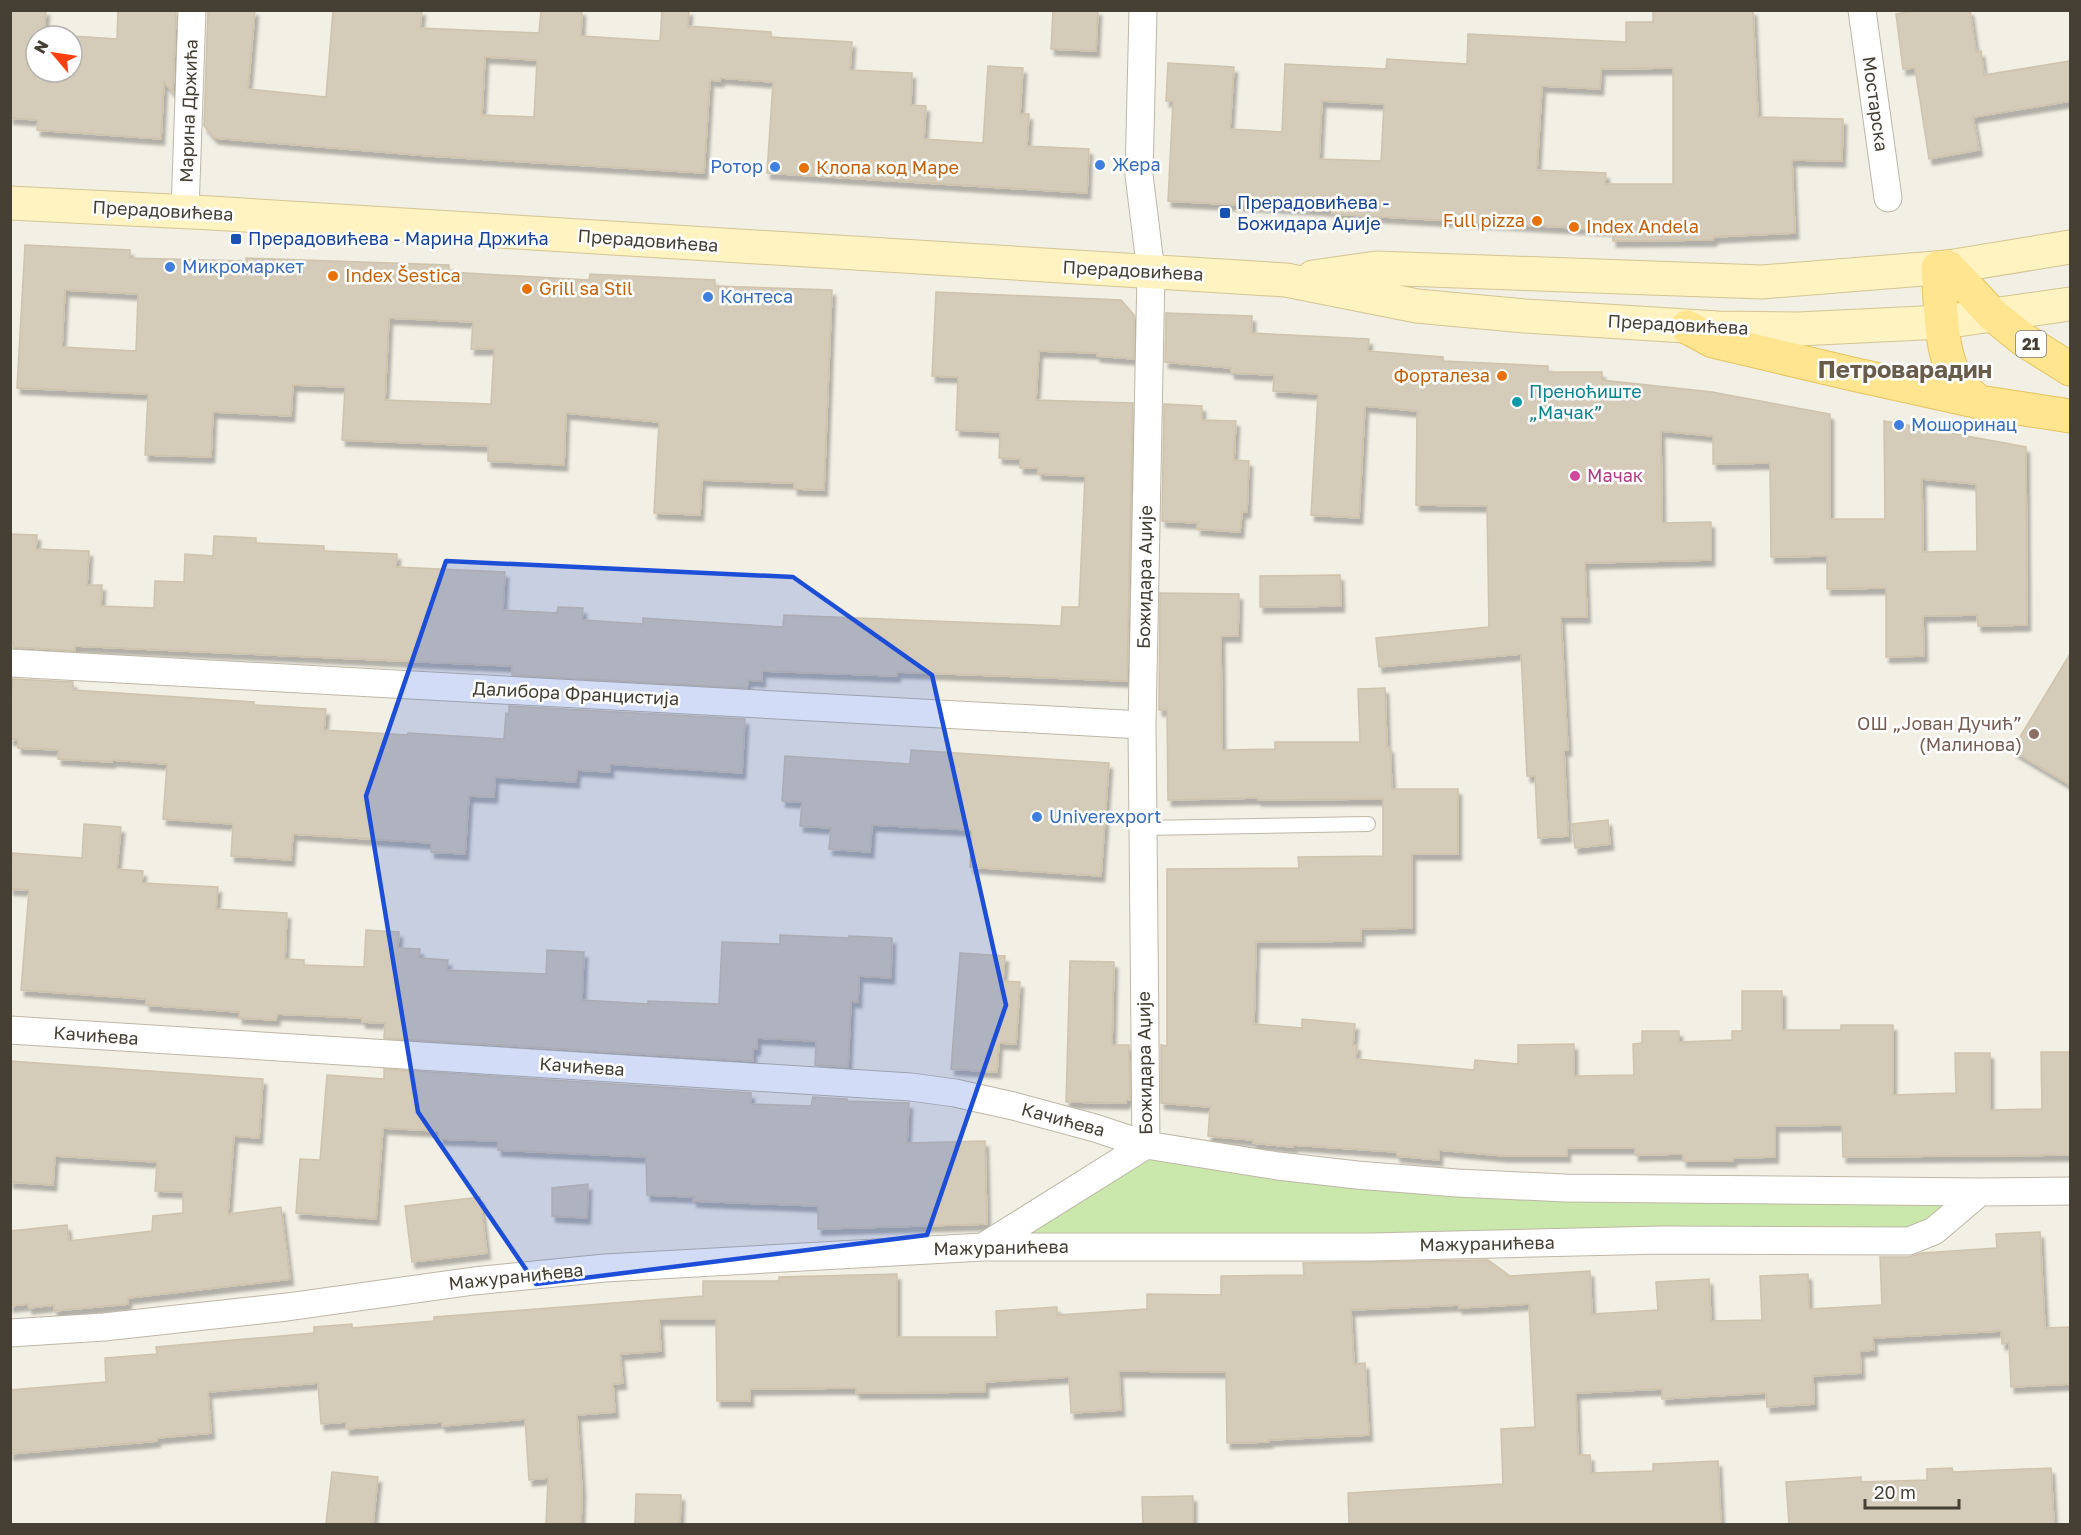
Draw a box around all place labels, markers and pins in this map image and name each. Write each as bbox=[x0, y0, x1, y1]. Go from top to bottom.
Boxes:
place label: Жера bbox=[1112, 153, 1161, 175]
place label: Ротор bbox=[710, 155, 763, 177]
place label: Клопа код Маре bbox=[816, 156, 959, 178]
marker: Жера bbox=[1093, 158, 1107, 172]
marker: Ротор bbox=[768, 160, 782, 174]
marker: Клопа код Маре bbox=[797, 161, 811, 175]
place label: Прерадовићева - Божидара Аџије bbox=[1237, 191, 1390, 234]
marker: Прерадовићева - Божидара Аџије bbox=[1218, 206, 1232, 220]
place label: Full pizza bbox=[1443, 209, 1525, 231]
marker: Full pizza bbox=[1530, 214, 1544, 228]
place label: Index Andela bbox=[1586, 215, 1699, 237]
marker: Index Andela bbox=[1567, 220, 1581, 234]
place label: Прерадовићева - Марина Држића bbox=[248, 227, 549, 249]
marker: Прерадовићева - Марина Држића bbox=[229, 232, 243, 246]
place label: Микромаркет bbox=[182, 255, 304, 277]
marker: Микромаркет bbox=[163, 260, 177, 274]
place label: Index Šestica bbox=[345, 264, 461, 286]
marker: Index Šestica bbox=[326, 269, 340, 283]
place label: Grill sa Stil bbox=[539, 277, 633, 299]
marker: Grill sa Stil bbox=[520, 282, 534, 296]
place label: Контеса bbox=[720, 285, 793, 307]
marker: Контеса bbox=[701, 290, 715, 304]
place label: Форталеза bbox=[1394, 364, 1490, 386]
marker: Форталеза bbox=[1495, 369, 1509, 383]
place label: Преноћиште „Мачак” bbox=[1529, 380, 1642, 423]
marker: Преноћиште „Мачак” bbox=[1510, 395, 1524, 409]
place label: Мошоринац bbox=[1911, 413, 2017, 435]
marker: Мошоринац bbox=[1892, 418, 1906, 432]
place label: Мачак bbox=[1587, 464, 1643, 486]
marker: Мачак bbox=[1568, 469, 1582, 483]
place label: ОШ „Јован Дучић” (Малинова) bbox=[1857, 712, 2022, 755]
marker: ОШ „Јован Дучић” (Малинова) bbox=[2027, 727, 2041, 741]
place label: Univerexport bbox=[1049, 805, 1161, 827]
marker: Univerexport bbox=[1030, 810, 1044, 824]

